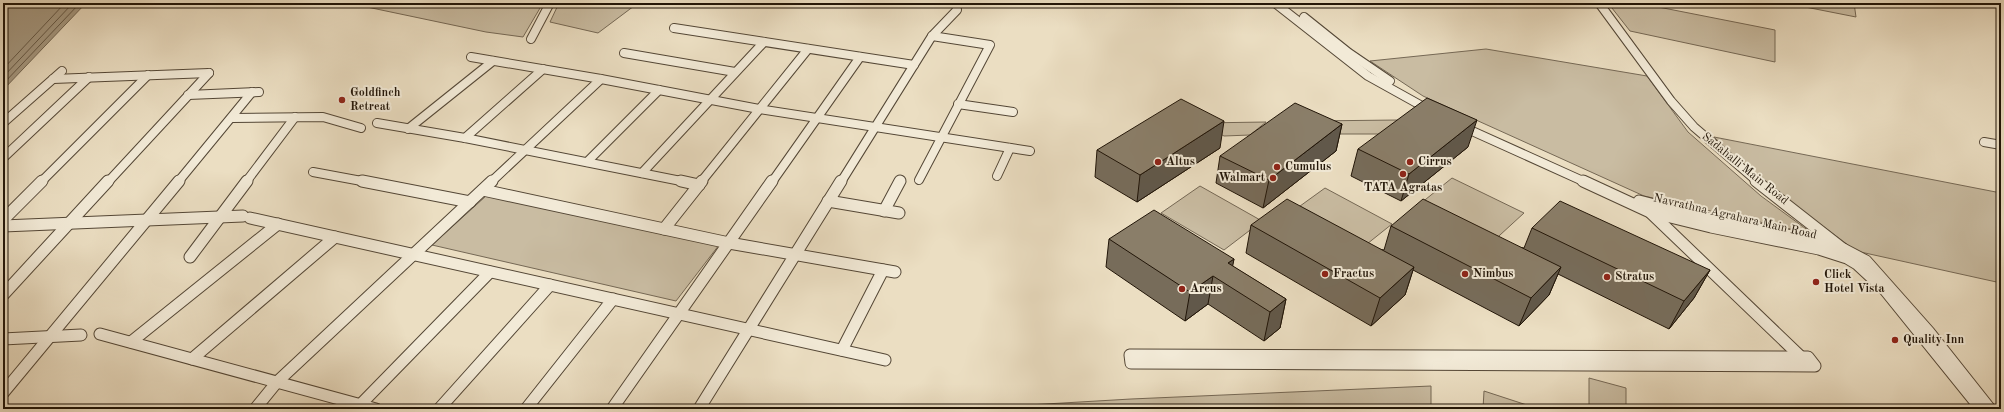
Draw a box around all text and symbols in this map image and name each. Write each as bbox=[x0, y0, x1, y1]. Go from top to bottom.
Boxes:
place label: Goldfinch Retreat bbox=[350, 87, 401, 113]
marker: Goldfinch Retreat bbox=[337, 95, 347, 105]
street label: Sadahalli Main Road bbox=[1700, 131, 1790, 207]
place label: Altus bbox=[1166, 156, 1195, 168]
place label: Cirrus bbox=[1418, 156, 1452, 168]
marker: Altus bbox=[1153, 157, 1163, 167]
marker: Cirrus bbox=[1405, 157, 1415, 167]
place label: Cumulus bbox=[1285, 161, 1331, 173]
marker: Cumulus bbox=[1272, 162, 1282, 172]
marker: TATA Agratas bbox=[1398, 169, 1408, 179]
place label: Walmart bbox=[1218, 172, 1266, 184]
marker: Walmart bbox=[1268, 173, 1278, 183]
place label: TATA Agratas bbox=[1364, 182, 1442, 194]
street label: Navrathna Agrahara Main Road bbox=[1652, 192, 1818, 242]
place label: Fractus bbox=[1333, 268, 1374, 280]
place label: Nimbus bbox=[1473, 268, 1513, 280]
marker: Fractus bbox=[1320, 269, 1330, 279]
marker: Nimbus bbox=[1460, 269, 1470, 279]
place label: Click Hotel Vista bbox=[1824, 269, 1885, 295]
place label: Stratus bbox=[1615, 271, 1654, 283]
marker: Stratus bbox=[1602, 272, 1612, 282]
marker: Click Hotel Vista bbox=[1811, 277, 1821, 287]
place label: Arcus bbox=[1190, 283, 1222, 295]
marker: Arcus bbox=[1177, 284, 1187, 294]
place label: Quality Inn bbox=[1903, 334, 1964, 346]
marker: Quality Inn bbox=[1890, 335, 1900, 345]

